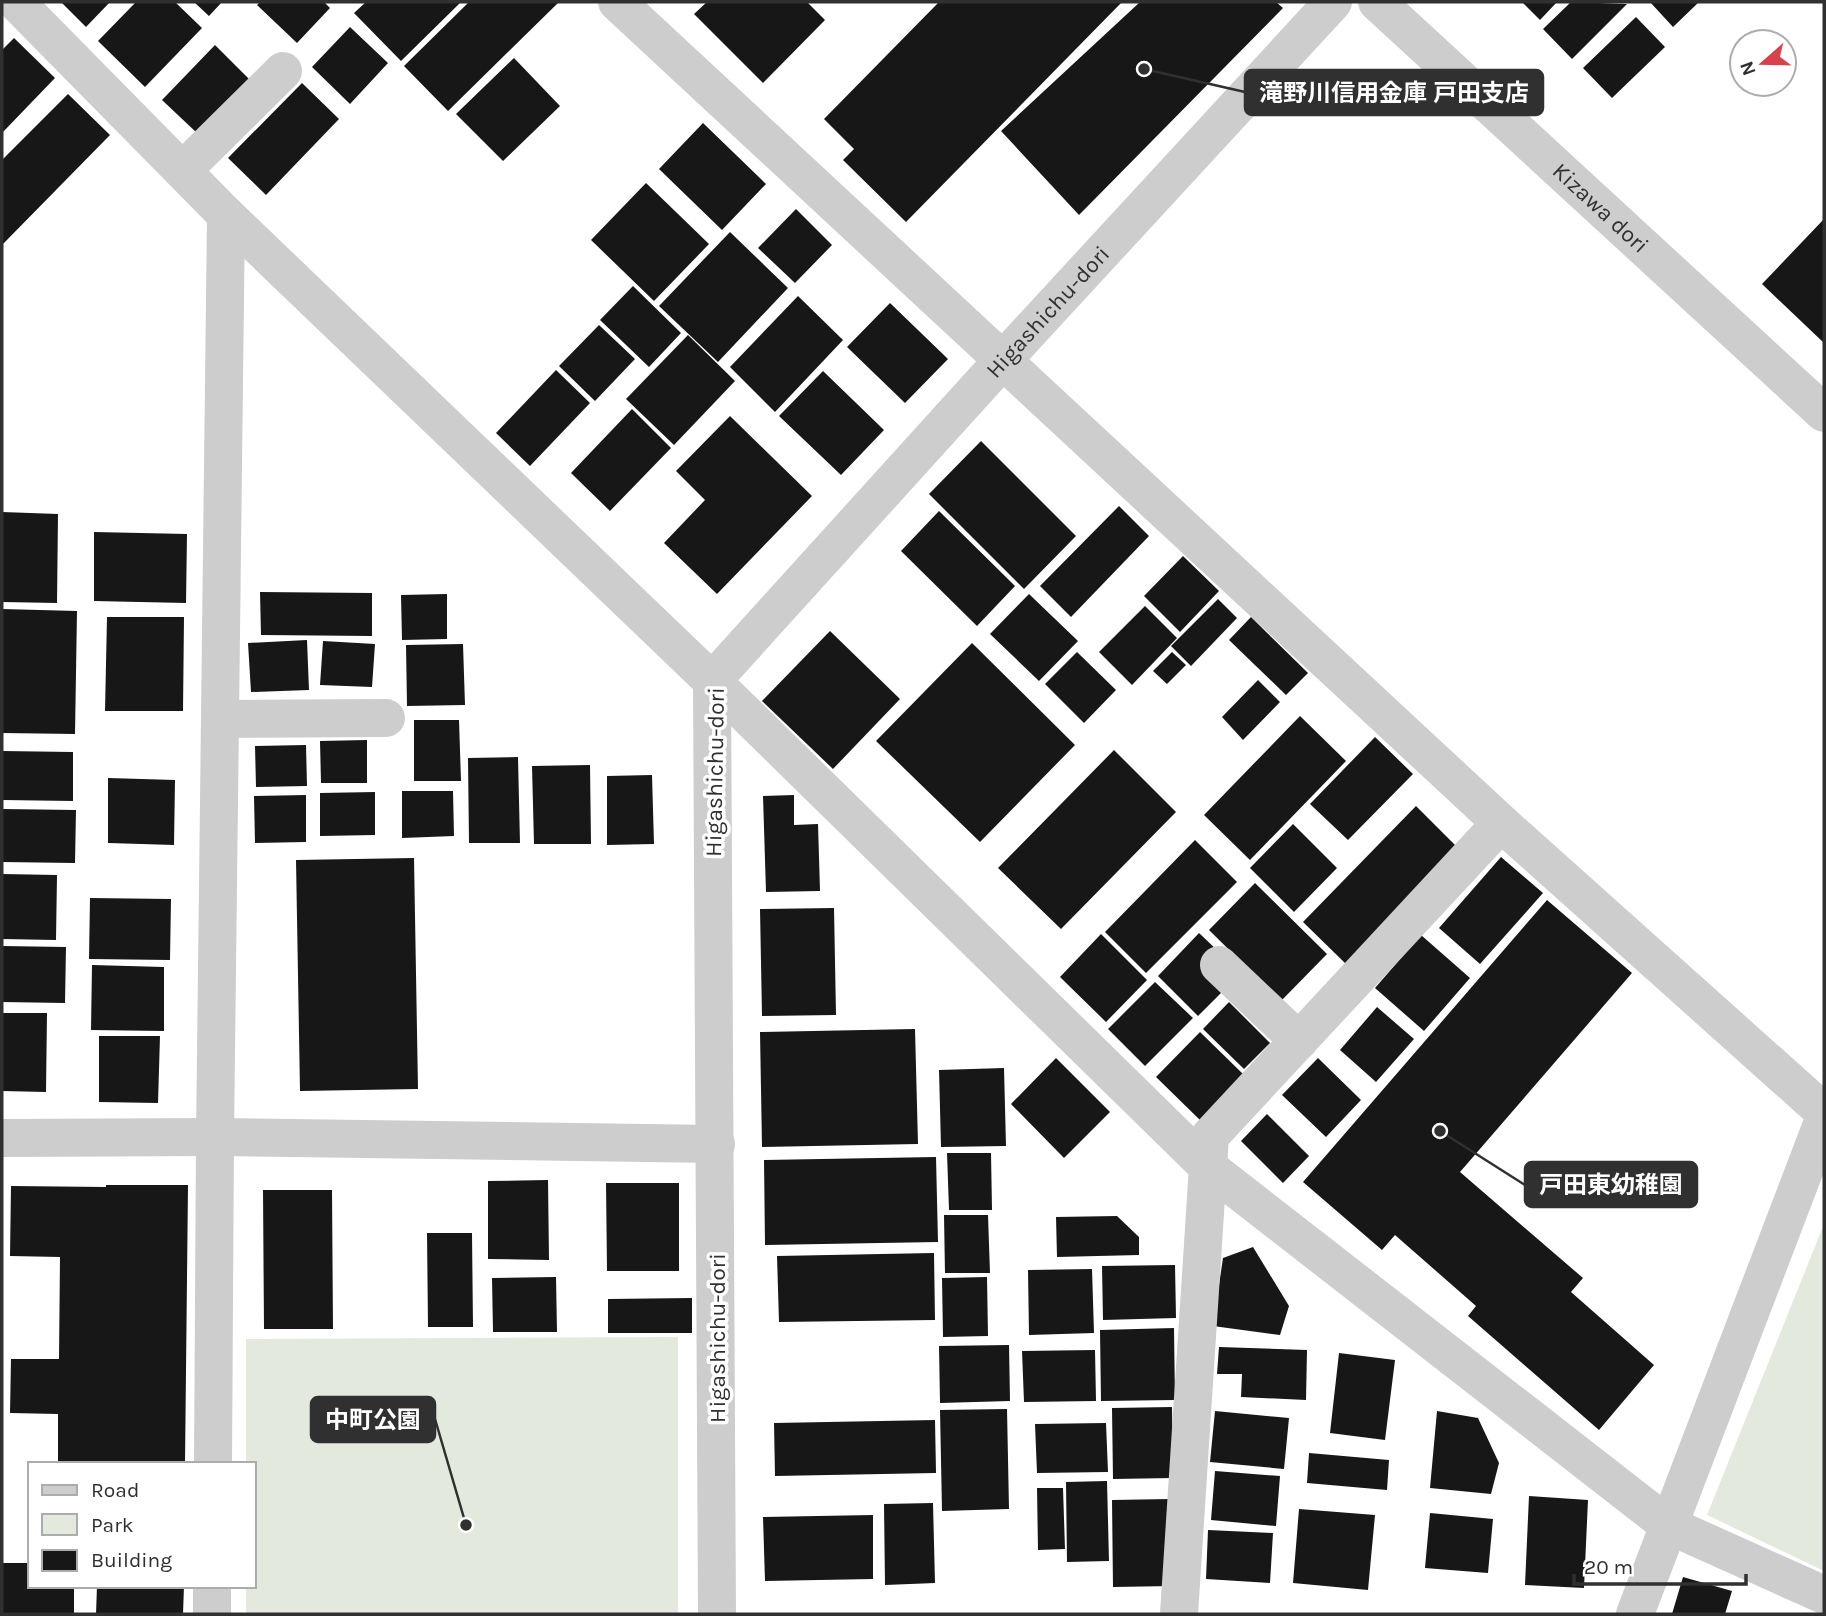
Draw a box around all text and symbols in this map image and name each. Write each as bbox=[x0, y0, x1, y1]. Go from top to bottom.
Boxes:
north arrow bbox=[1728, 28, 1798, 98]
text: N bbox=[1735, 58, 1761, 79]
callout: 滝野川信用金庫 戸田支店 bbox=[1245, 70, 1543, 115]
text: 滝野川信用金庫 戸田支店 bbox=[1259, 79, 1529, 107]
street label: Kizawa dori bbox=[1547, 157, 1654, 259]
street label: Higashichu-dori bbox=[980, 240, 1115, 383]
street label: Higashichu-dori bbox=[700, 687, 730, 857]
callout: 戸田東幼稚園 bbox=[1525, 1162, 1697, 1207]
text: 戸田東幼稚園 bbox=[1539, 1171, 1683, 1199]
street label: Higashichu-dori bbox=[704, 1253, 731, 1423]
callout: 中町公園 bbox=[311, 1397, 435, 1442]
text: 中町公園 bbox=[325, 1406, 421, 1434]
legend bbox=[28, 1462, 256, 1588]
text: Road bbox=[91, 1478, 139, 1502]
text: Park bbox=[91, 1513, 134, 1537]
scale bar bbox=[1574, 1542, 1745, 1586]
text: Building bbox=[91, 1548, 172, 1572]
text: 20 m bbox=[1584, 1555, 1633, 1579]

